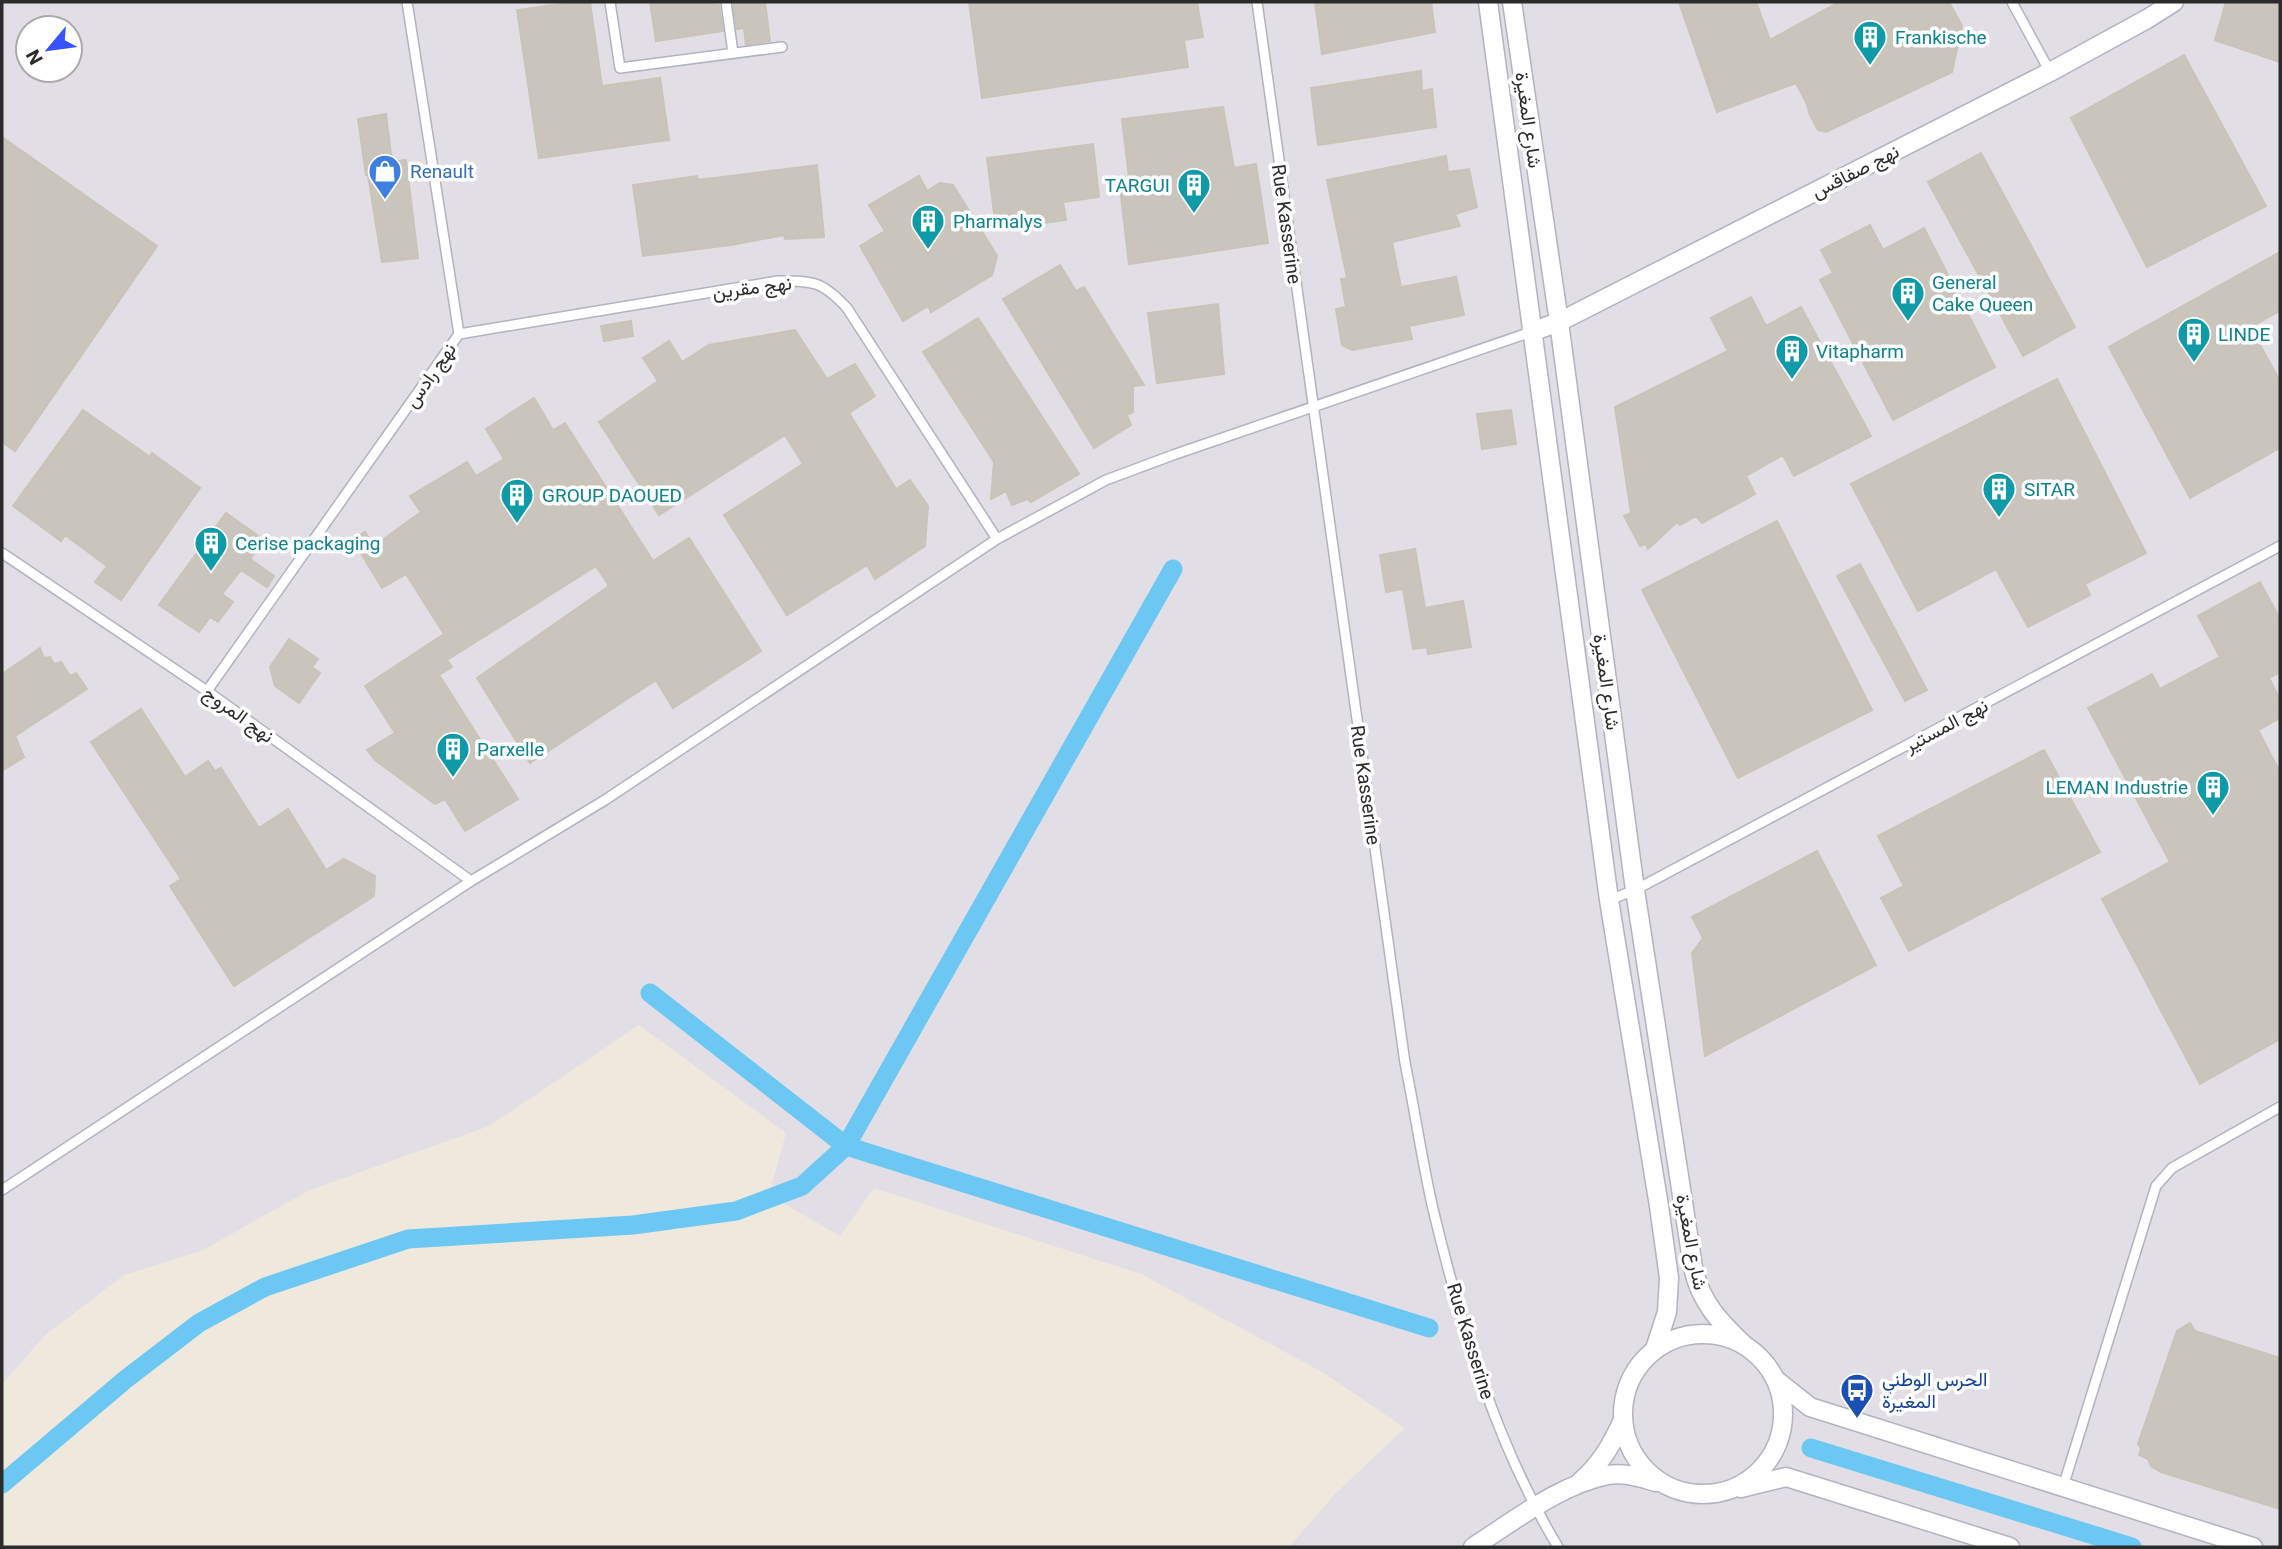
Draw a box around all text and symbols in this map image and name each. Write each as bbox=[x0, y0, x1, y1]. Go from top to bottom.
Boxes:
north arrow bbox=[14, 14, 84, 84]
building icon: Frankische bbox=[1851, 18, 1889, 67]
place label: Frankische bbox=[1895, 26, 1987, 49]
text: N bbox=[21, 46, 48, 68]
street label: شارع المغيرة bbox=[1509, 71, 1547, 170]
street label: نهج صفاقس bbox=[1808, 140, 1904, 205]
shop icon: Renault bbox=[366, 152, 404, 201]
place label: Renault bbox=[410, 160, 474, 183]
street label: Rue Kasserine bbox=[1267, 163, 1306, 285]
building icon: TARGUI bbox=[1175, 166, 1213, 215]
place label: TARGUI bbox=[1105, 174, 1170, 197]
building icon: Pharmalys bbox=[909, 202, 947, 251]
place label: Pharmalys bbox=[953, 210, 1043, 233]
street label: نهج مقرين bbox=[711, 271, 793, 306]
place label: General Cake Queen bbox=[1932, 271, 2033, 316]
building icon: General Cake Queen bbox=[1889, 274, 1927, 323]
building icon: LINDE bbox=[2175, 315, 2213, 364]
place label: LINDE bbox=[2218, 323, 2270, 346]
building icon: Vitapharm bbox=[1773, 332, 1811, 381]
street label: نهج رادس bbox=[400, 338, 463, 413]
place label: Vitapharm bbox=[1816, 340, 1904, 363]
building icon: SITAR bbox=[1980, 470, 2018, 519]
building icon: GROUP DAOUED bbox=[498, 476, 536, 525]
place label: SITAR bbox=[2024, 478, 2075, 501]
place label: GROUP DAOUED bbox=[542, 484, 682, 507]
building icon: Cerise packaging bbox=[192, 524, 230, 573]
place label: Cerise packaging bbox=[235, 532, 380, 555]
street label: شارع المغيرة bbox=[1587, 633, 1625, 732]
street label: نهج المروج bbox=[198, 681, 278, 749]
street label: نهج المستير bbox=[1900, 694, 1993, 759]
street label: Rue Kasserine bbox=[1346, 724, 1385, 846]
building icon: Parxelle bbox=[434, 730, 472, 779]
place label: Parxelle bbox=[477, 738, 544, 761]
building icon: LEMAN Industrie bbox=[2194, 768, 2232, 817]
place label: LEMAN Industrie bbox=[2046, 776, 2188, 799]
street label: شارع المغيرة bbox=[1670, 1192, 1712, 1292]
street label: Rue Kasserine bbox=[1442, 1280, 1499, 1402]
place label: الحرس الوطني المغيرة bbox=[1882, 1368, 1987, 1413]
bus stop icon: الحرس الوطني المغيرة bbox=[1838, 1371, 1876, 1420]

